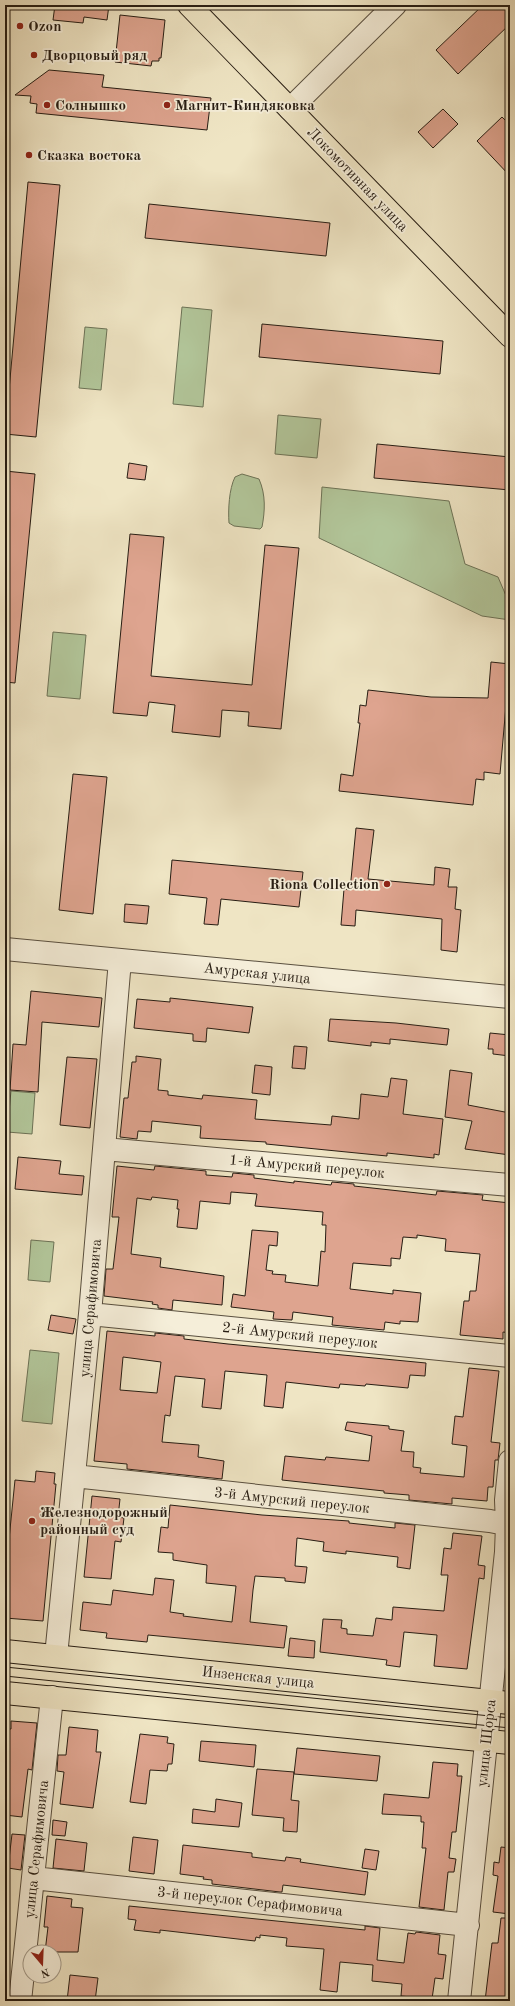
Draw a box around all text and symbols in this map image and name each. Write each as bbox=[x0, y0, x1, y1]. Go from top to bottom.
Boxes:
place label: Ozon bbox=[28, 20, 61, 35]
marker: Ozon bbox=[15, 21, 25, 31]
place label: Дворцовый ряд bbox=[42, 49, 147, 64]
marker: Дворцовый ряд bbox=[29, 50, 39, 60]
place label: Солнышко bbox=[55, 99, 126, 114]
place label: Магнит-Киндяковка bbox=[175, 99, 315, 114]
marker: Солнышко bbox=[42, 100, 52, 110]
marker: Магнит-Киндяковка bbox=[162, 100, 172, 110]
street label: Локомотивная улица bbox=[303, 125, 411, 235]
place label: Сказка востока bbox=[37, 149, 141, 164]
marker: Сказка востока bbox=[24, 150, 34, 160]
place label: Riona Collection bbox=[269, 878, 379, 893]
marker: Riona Collection bbox=[382, 879, 392, 889]
street label: Амурская улица bbox=[203, 961, 312, 988]
street label: 1-й Амурский переулок bbox=[228, 1153, 386, 1182]
street label: улица Серафимовича bbox=[78, 1238, 105, 1378]
street label: 2-й Амурский переулок bbox=[221, 1321, 379, 1352]
street label: 3-й Амурский переулок bbox=[213, 1486, 371, 1517]
place label: Железнодорожный районный суд bbox=[40, 1506, 168, 1538]
marker: Железнодорожный районный суд bbox=[27, 1516, 37, 1526]
street label: Инзенская улица bbox=[201, 1665, 316, 1692]
street label: улица Щорса bbox=[475, 1698, 500, 1788]
street label: улица Серафимовича bbox=[23, 1779, 52, 1919]
street label: 3-й переулок Серафимовича bbox=[156, 1885, 344, 1920]
north arrow bbox=[22, 1944, 62, 1984]
text: N bbox=[38, 1965, 51, 1979]

